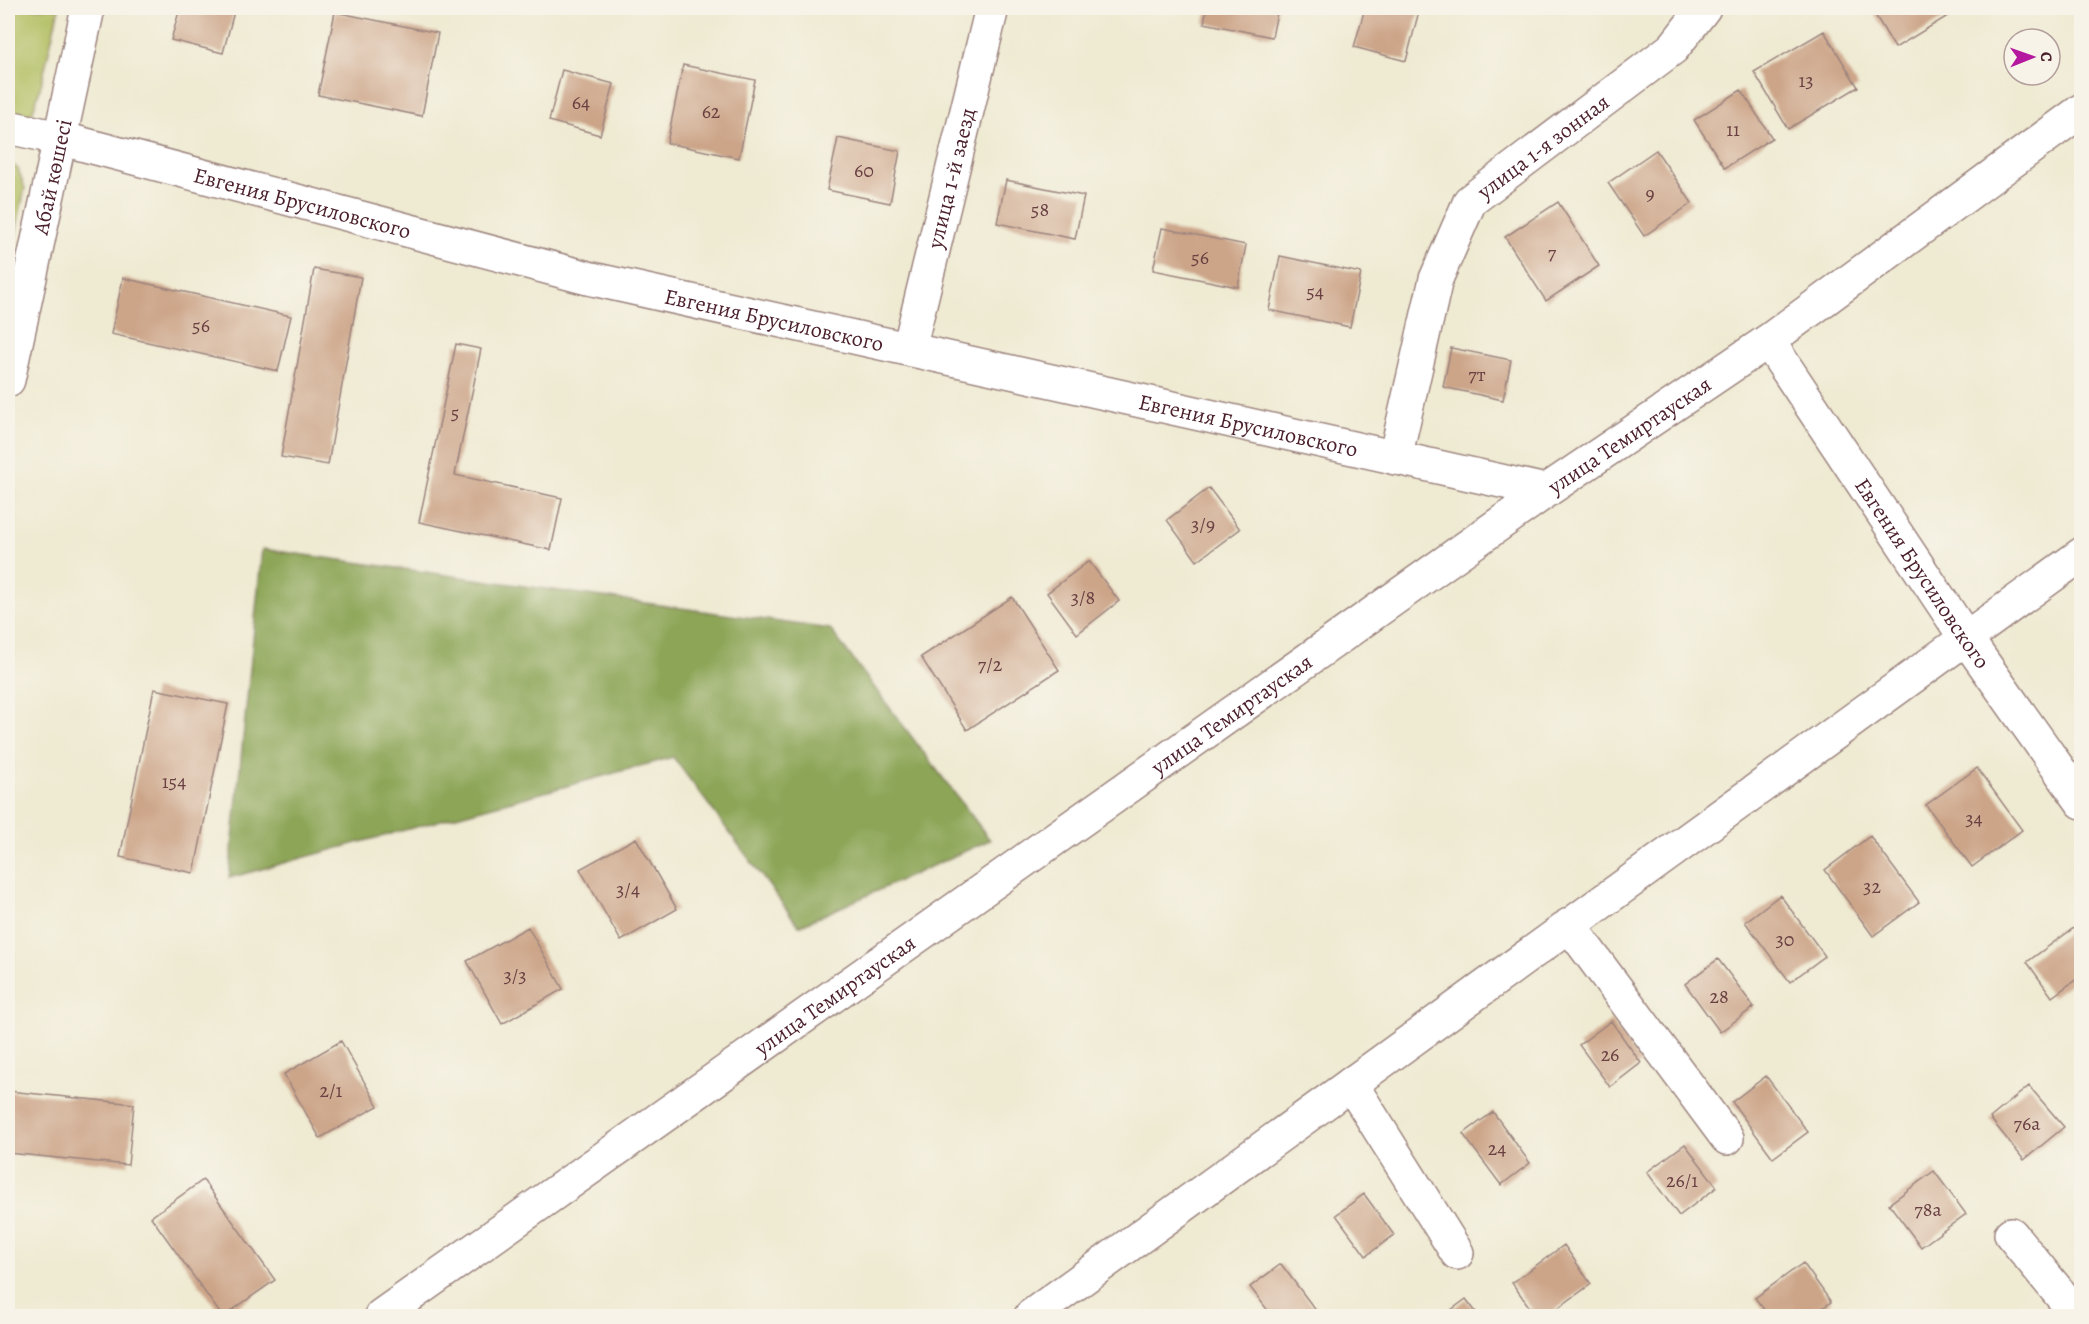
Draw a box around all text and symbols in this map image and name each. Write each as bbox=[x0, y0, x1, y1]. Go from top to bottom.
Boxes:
north arrow bbox=[2002, 27, 2062, 87]
text: С bbox=[2035, 52, 2057, 62]
house number: 13 bbox=[1798, 67, 1814, 94]
street label: улица 1-я зонная bbox=[1471, 87, 1616, 207]
house number: 64 bbox=[572, 89, 590, 116]
house number: 62 bbox=[702, 98, 721, 125]
street label: улица 1-й заезд bbox=[920, 105, 983, 253]
street label: Абай көшесі bbox=[25, 116, 80, 238]
house number: 11 bbox=[1726, 116, 1740, 143]
house number: 60 bbox=[854, 157, 874, 184]
street label: Евгения Брусиловского bbox=[190, 160, 414, 247]
house number: 9 bbox=[1645, 180, 1655, 207]
house number: 58 bbox=[1031, 196, 1049, 223]
house number: 7 bbox=[1548, 239, 1557, 266]
house number: 56 bbox=[1191, 244, 1209, 271]
house number: 54 bbox=[1306, 278, 1324, 305]
street label: Евгения Брусиловского bbox=[661, 281, 886, 359]
house number: 56 bbox=[192, 312, 210, 339]
house number: 7т bbox=[1468, 361, 1486, 388]
street label: улица Темиртауская bbox=[1541, 370, 1717, 502]
street label: Евгения Брусиловского bbox=[1136, 387, 1361, 465]
house number: 5 bbox=[451, 399, 459, 426]
street label: Евгения Брусиловского bbox=[1847, 472, 1997, 675]
house number: 3/9 bbox=[1191, 511, 1215, 538]
house number: 3/8 bbox=[1071, 584, 1095, 611]
street label: улица Темиртауская bbox=[1145, 647, 1319, 783]
house number: 7/2 bbox=[978, 651, 1003, 678]
house number: 154 bbox=[162, 768, 186, 795]
house number: 34 bbox=[1965, 805, 1983, 832]
house number: 32 bbox=[1863, 873, 1881, 900]
house number: 3/4 bbox=[616, 876, 640, 903]
house number: 30 bbox=[1776, 926, 1794, 953]
street label: улица Темиртауская bbox=[748, 928, 922, 1064]
house number: 3/3 bbox=[503, 962, 527, 989]
house number: 28 bbox=[1709, 983, 1729, 1010]
house number: 26 bbox=[1601, 1041, 1619, 1068]
house number: 2/1 bbox=[320, 1077, 343, 1104]
house number: 76а bbox=[2014, 1110, 2041, 1137]
house number: 24 bbox=[1488, 1135, 1506, 1162]
house number: 26/1 bbox=[1666, 1167, 1698, 1194]
house number: 78а bbox=[1914, 1196, 1942, 1223]

